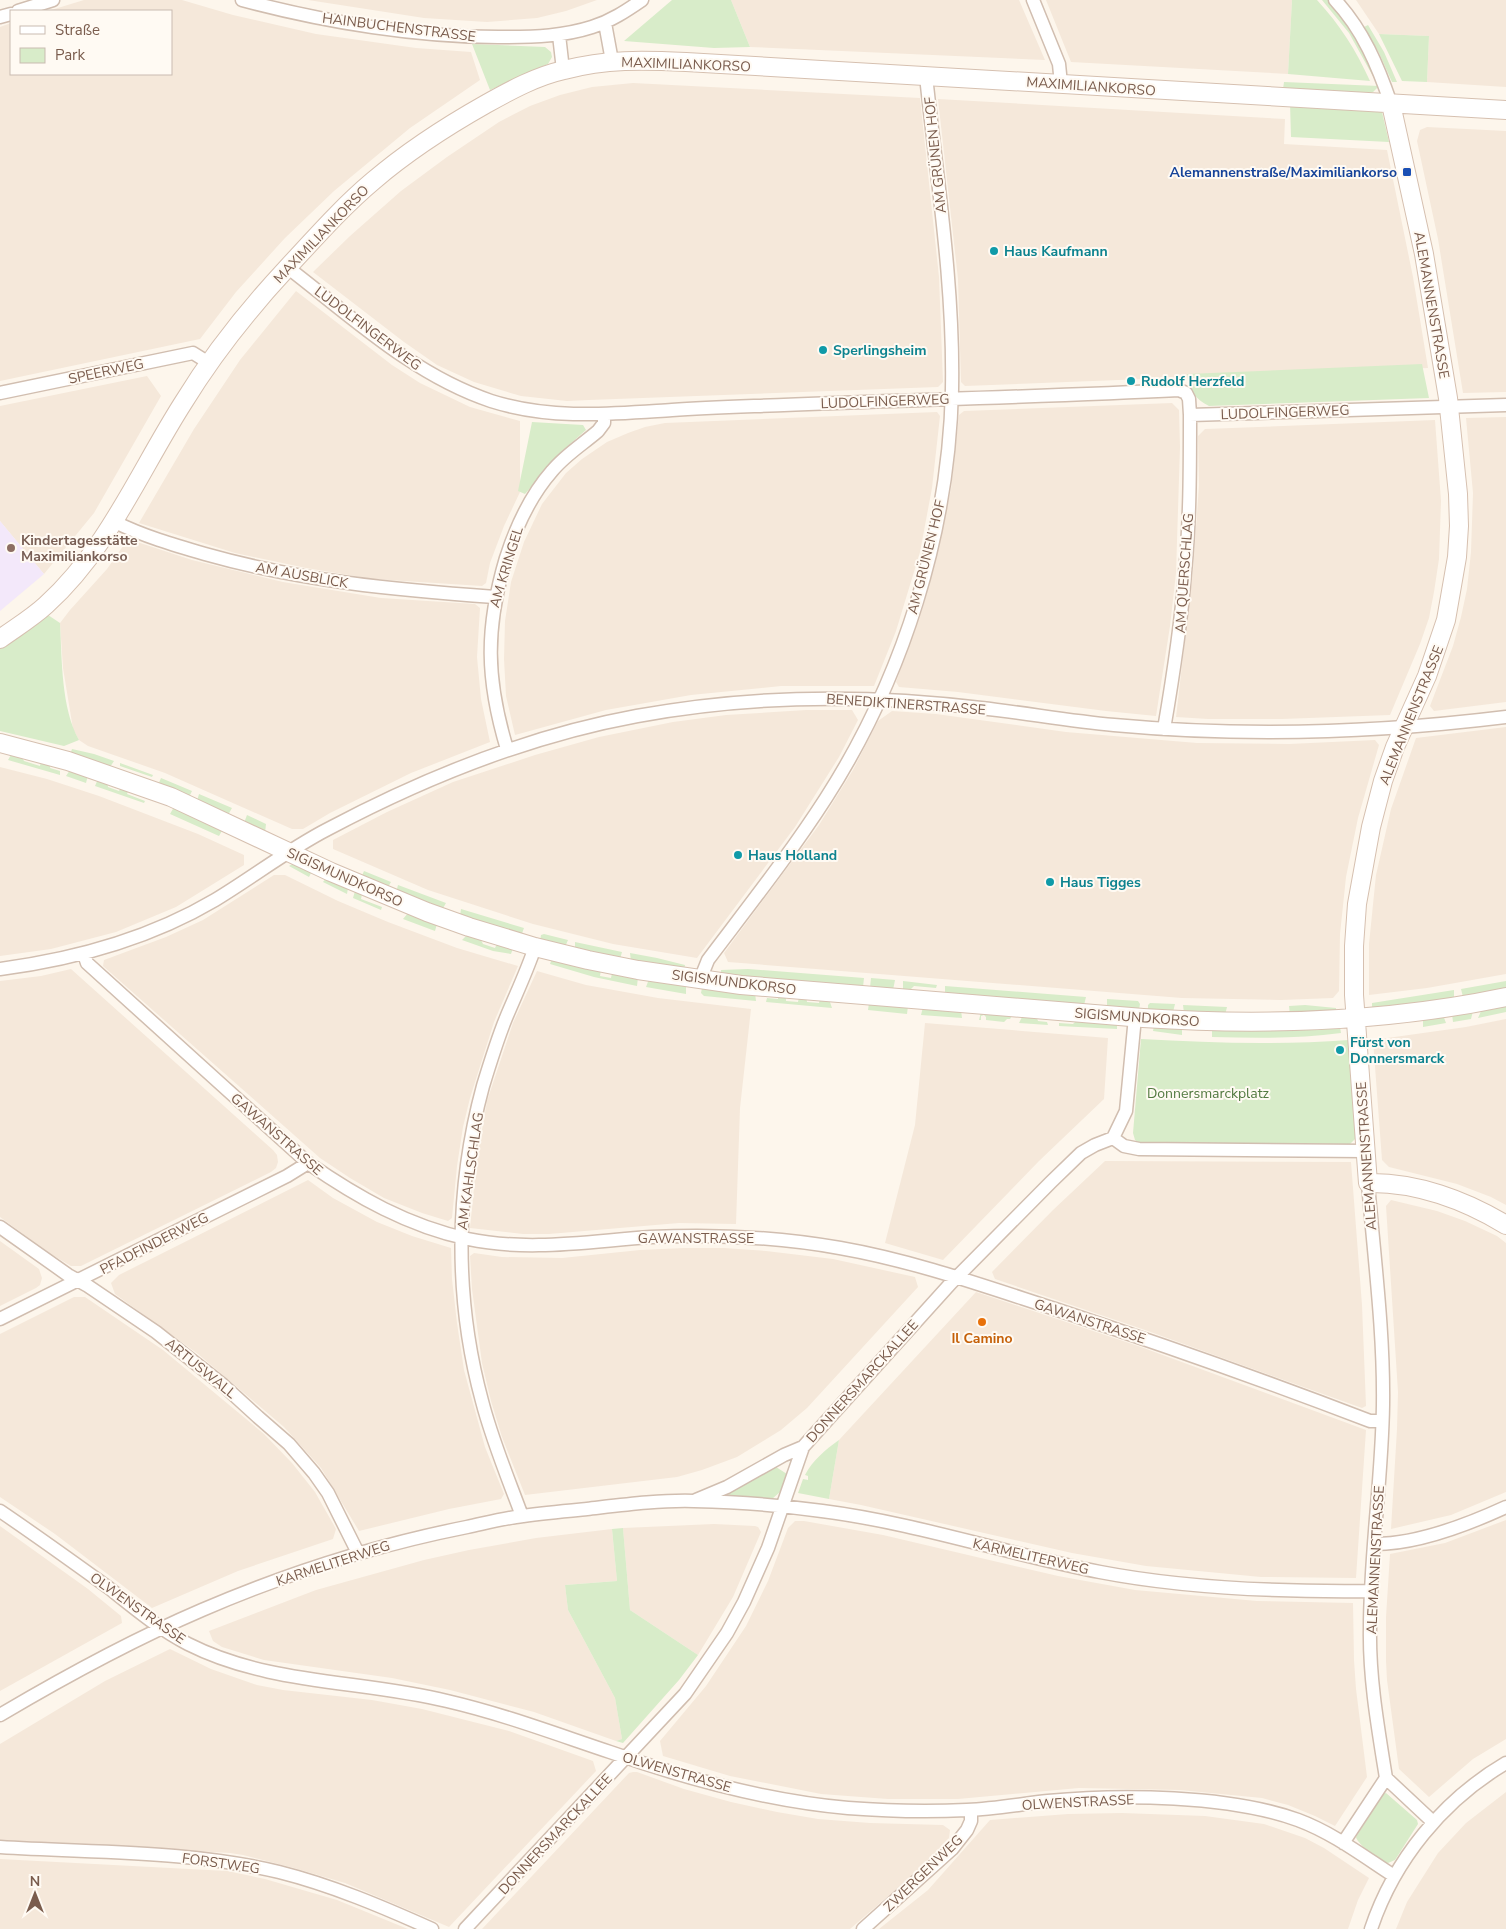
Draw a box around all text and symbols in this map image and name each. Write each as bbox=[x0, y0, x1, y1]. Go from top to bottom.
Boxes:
street label: HAINBUCHENSTRASSE bbox=[321, 9, 477, 46]
legend bbox=[10, 10, 172, 75]
text: Straße bbox=[55, 20, 100, 40]
text: Park bbox=[55, 45, 85, 65]
street label: MAXIMILIANKORSO bbox=[621, 53, 751, 76]
street label: MAXIMILIANKORSO bbox=[1026, 72, 1156, 101]
street label: AM GRÜNEN HOF bbox=[920, 95, 951, 214]
place label: Alemannenstraße/Maximiliankorso bbox=[1170, 163, 1397, 182]
marker: Alemannenstraße/Maximiliankorso bbox=[1401, 166, 1413, 178]
street label: MAXIMILIANKORSO bbox=[269, 181, 373, 288]
street label: ALEMANNENSTRASSE bbox=[1409, 230, 1454, 380]
place label: Haus Kaufmann bbox=[1004, 242, 1108, 261]
marker: Haus Kaufmann bbox=[988, 245, 1000, 257]
street label: LUDOLFINGERWEG bbox=[310, 282, 425, 375]
place label: Sperlingsheim bbox=[833, 341, 926, 360]
marker: Sperlingsheim bbox=[817, 344, 829, 356]
street label: SPEERWEG bbox=[67, 354, 146, 389]
place label: Rudolf Herzfeld bbox=[1141, 372, 1244, 391]
marker: Rudolf Herzfeld bbox=[1125, 375, 1137, 387]
street label: LUDOLFINGERWEG bbox=[820, 390, 950, 413]
street label: LUDOLFINGERWEG bbox=[1220, 401, 1350, 424]
street label: AM GRÜNEN HOF bbox=[903, 498, 950, 616]
street label: AM QUERSCHLAG bbox=[1171, 512, 1198, 634]
street label: AM KRINGEL bbox=[485, 524, 528, 610]
place label: Kindertagesstätte Maximiliankorso bbox=[21, 531, 138, 566]
marker: Kindertagesstätte Maximiliankorso bbox=[5, 542, 17, 554]
street label: AM AUSBLICK bbox=[254, 558, 350, 593]
street label: ALEMANNENSTRASSE bbox=[1375, 643, 1448, 788]
street label: BENEDIKTINERSTRASSE bbox=[826, 689, 986, 720]
street label: SIGISMUNDKORSO bbox=[284, 843, 406, 912]
place label: Haus Holland bbox=[748, 846, 837, 865]
marker: Haus Holland bbox=[732, 849, 744, 861]
place label: Haus Tigges bbox=[1060, 873, 1141, 892]
marker: Haus Tigges bbox=[1044, 876, 1056, 888]
street label: SIGISMUNDKORSO bbox=[671, 965, 797, 1000]
street label: SIGISMUNDKORSO bbox=[1074, 1004, 1200, 1031]
place label: Fürst von Donnersmarck bbox=[1350, 1033, 1445, 1068]
marker: Fürst von Donnersmarck bbox=[1334, 1044, 1346, 1056]
street label: ALEMANNENSTRASSE bbox=[1352, 1081, 1381, 1231]
park label: Donnersmarckplatz bbox=[1147, 1084, 1270, 1103]
street label: GAWANSTRASSE bbox=[227, 1089, 327, 1180]
street label: AM KAHLSCHLAG bbox=[453, 1111, 488, 1231]
street label: PFADFINDERWEG bbox=[97, 1208, 212, 1279]
street label: GAWANSTRASSE bbox=[638, 1229, 754, 1248]
street label: GAWANSTRASSE bbox=[1032, 1294, 1148, 1348]
street label: DONNERSMARCKALLEE bbox=[802, 1316, 923, 1447]
marker: Il Camino bbox=[976, 1316, 988, 1328]
place label: Il Camino bbox=[951, 1329, 1013, 1348]
street label: ARTUSWALL bbox=[161, 1334, 241, 1403]
street label: ALEMANNENSTRASSE bbox=[1362, 1485, 1389, 1635]
street label: KARMELITERWEG bbox=[971, 1534, 1091, 1579]
street label: KARMELITERWEG bbox=[274, 1536, 393, 1591]
street label: OLWENSTRASSE bbox=[86, 1568, 189, 1648]
street label: OLWENSTRASSE bbox=[620, 1748, 734, 1797]
street label: DONNERSMARCKALLEE bbox=[494, 1770, 617, 1899]
street label: OLWENSTRASSE bbox=[1021, 1790, 1135, 1815]
street label: ZWERGENWEG bbox=[880, 1831, 967, 1916]
street label: FORSTWEG bbox=[181, 1849, 261, 1878]
north arrow bbox=[10, 1869, 60, 1919]
text: N bbox=[30, 1872, 40, 1891]

